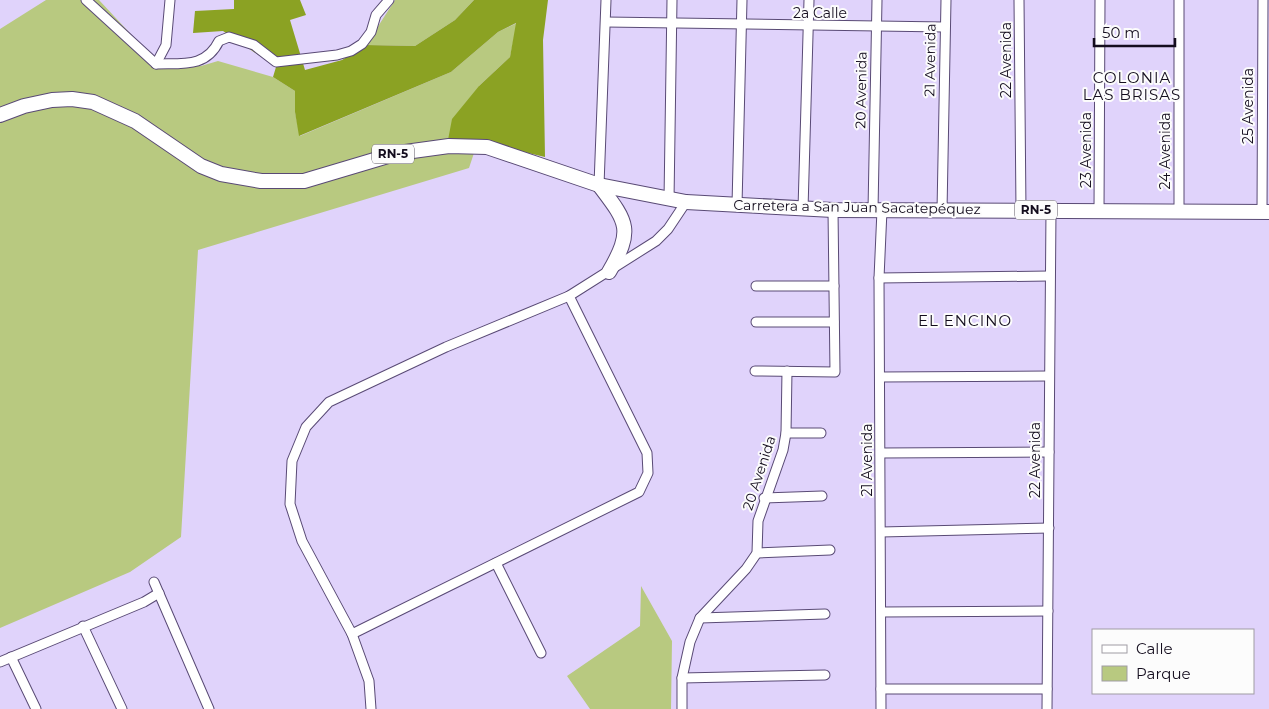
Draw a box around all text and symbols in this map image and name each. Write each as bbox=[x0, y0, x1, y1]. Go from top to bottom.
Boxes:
street label: 2a Calle bbox=[793, 4, 847, 22]
scale bar bbox=[1094, 15, 1175, 47]
street label: 22 Avenida bbox=[997, 22, 1015, 98]
street label: 21 Avenida bbox=[920, 23, 940, 97]
text: 50 m bbox=[1102, 23, 1140, 42]
street label: 20 Avenida bbox=[851, 51, 871, 129]
district label: COLONIA LAS BRISAS bbox=[1083, 68, 1181, 104]
street label: 25 Avenida bbox=[1239, 68, 1257, 144]
street label: 23 Avenida bbox=[1077, 112, 1095, 188]
street label: 24 Avenida bbox=[1156, 112, 1174, 190]
road number: RN-5 bbox=[372, 144, 414, 164]
street label: Carretera a San Juan Sacatepéquez bbox=[733, 196, 981, 218]
road number: RN-5 bbox=[1015, 200, 1057, 220]
district label: EL ENCINO bbox=[918, 311, 1012, 330]
street label: 22 Avenida bbox=[1026, 422, 1044, 498]
street label: 21 Avenida bbox=[858, 423, 876, 497]
street label: 20 Avenida bbox=[738, 433, 780, 513]
legend bbox=[1092, 629, 1254, 694]
text: Calle bbox=[1136, 639, 1173, 658]
text: Parque bbox=[1136, 664, 1191, 683]

